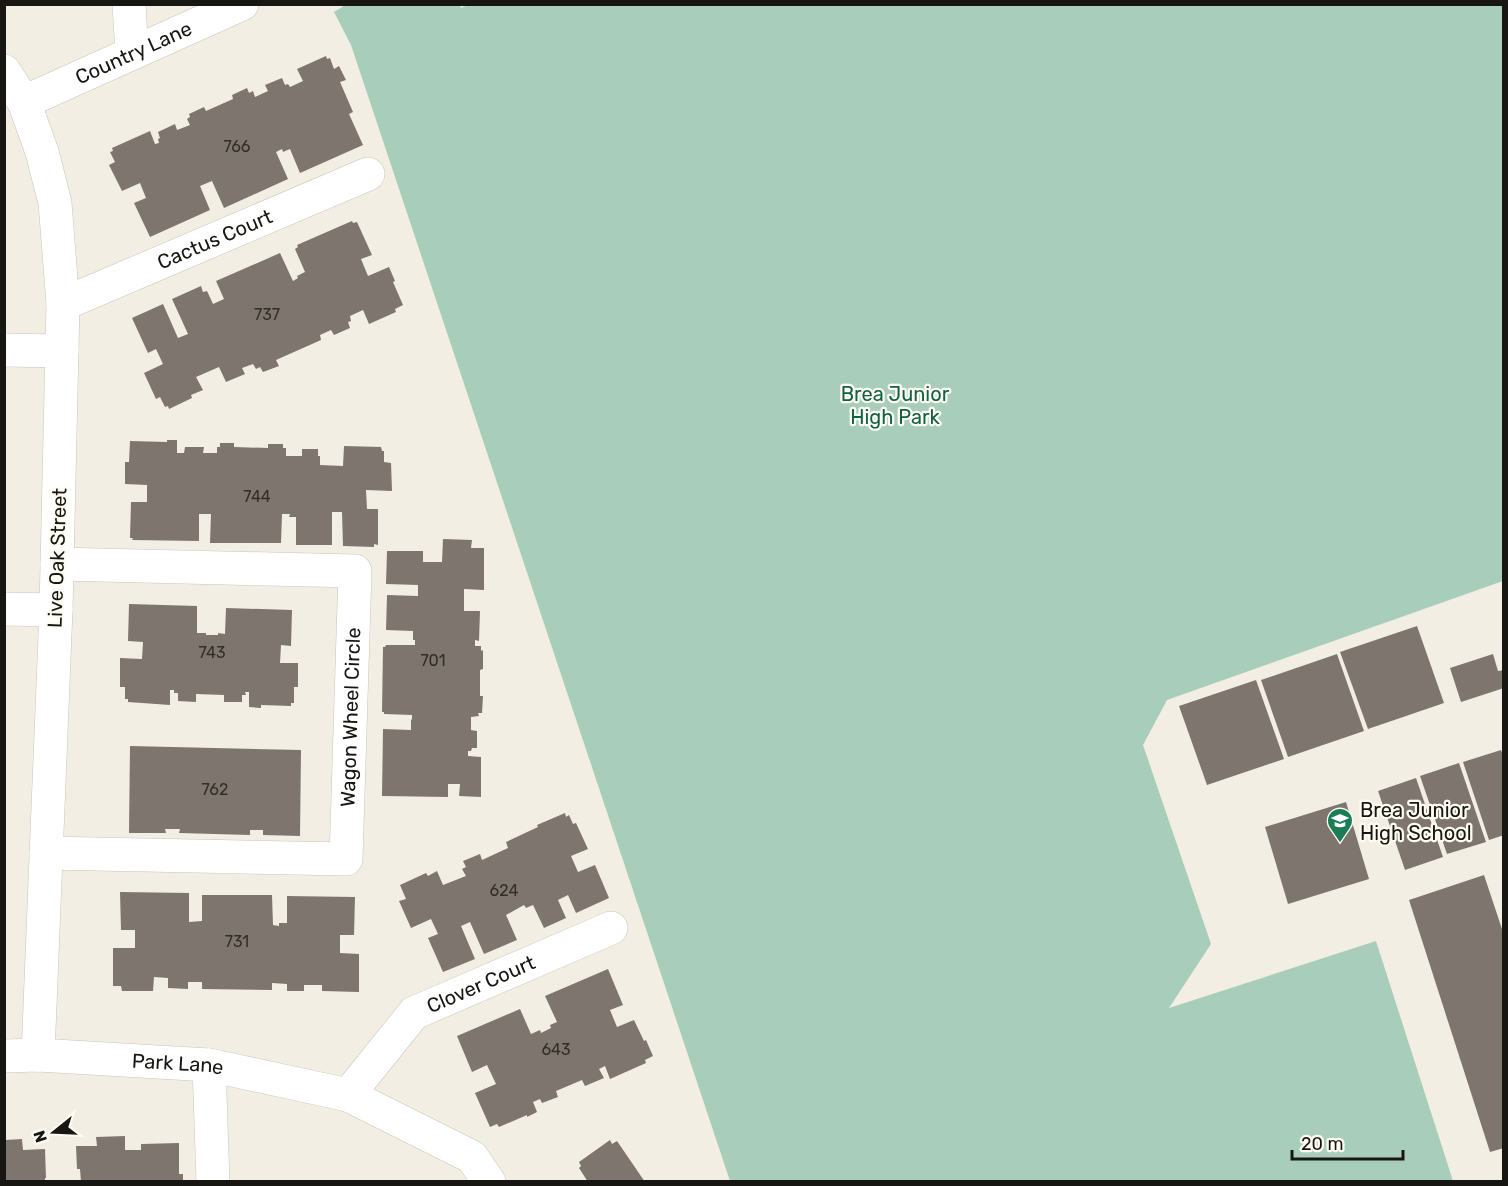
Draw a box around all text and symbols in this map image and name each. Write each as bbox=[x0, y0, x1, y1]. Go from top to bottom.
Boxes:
street label: Country Lane bbox=[71, 16, 196, 89]
house number: 766 bbox=[223, 137, 251, 156]
street label: Cactus Court bbox=[154, 204, 276, 274]
house number: 737 bbox=[254, 305, 280, 324]
park label: Brea Junior High Park bbox=[841, 382, 950, 429]
street label: Live Oak Street bbox=[43, 487, 71, 629]
house number: 744 bbox=[243, 487, 271, 506]
street label: Wagon Wheel Circle bbox=[336, 627, 365, 807]
house number: 743 bbox=[198, 643, 226, 662]
house number: 701 bbox=[420, 651, 446, 670]
house number: 762 bbox=[202, 780, 228, 799]
place label: Brea Junior High School bbox=[1360, 798, 1472, 845]
school or university icon: Brea Junior High School bbox=[1325, 806, 1355, 844]
house number: 624 bbox=[490, 881, 518, 900]
house number: 731 bbox=[225, 932, 249, 951]
street label: Clover Court bbox=[423, 950, 539, 1018]
house number: 643 bbox=[541, 1040, 571, 1059]
street label: Park Lane bbox=[131, 1049, 226, 1080]
north arrow bbox=[24, 1102, 84, 1162]
scale bar bbox=[1292, 1123, 1403, 1161]
text: N bbox=[29, 1128, 51, 1145]
text: 20 m bbox=[1301, 1133, 1343, 1155]

